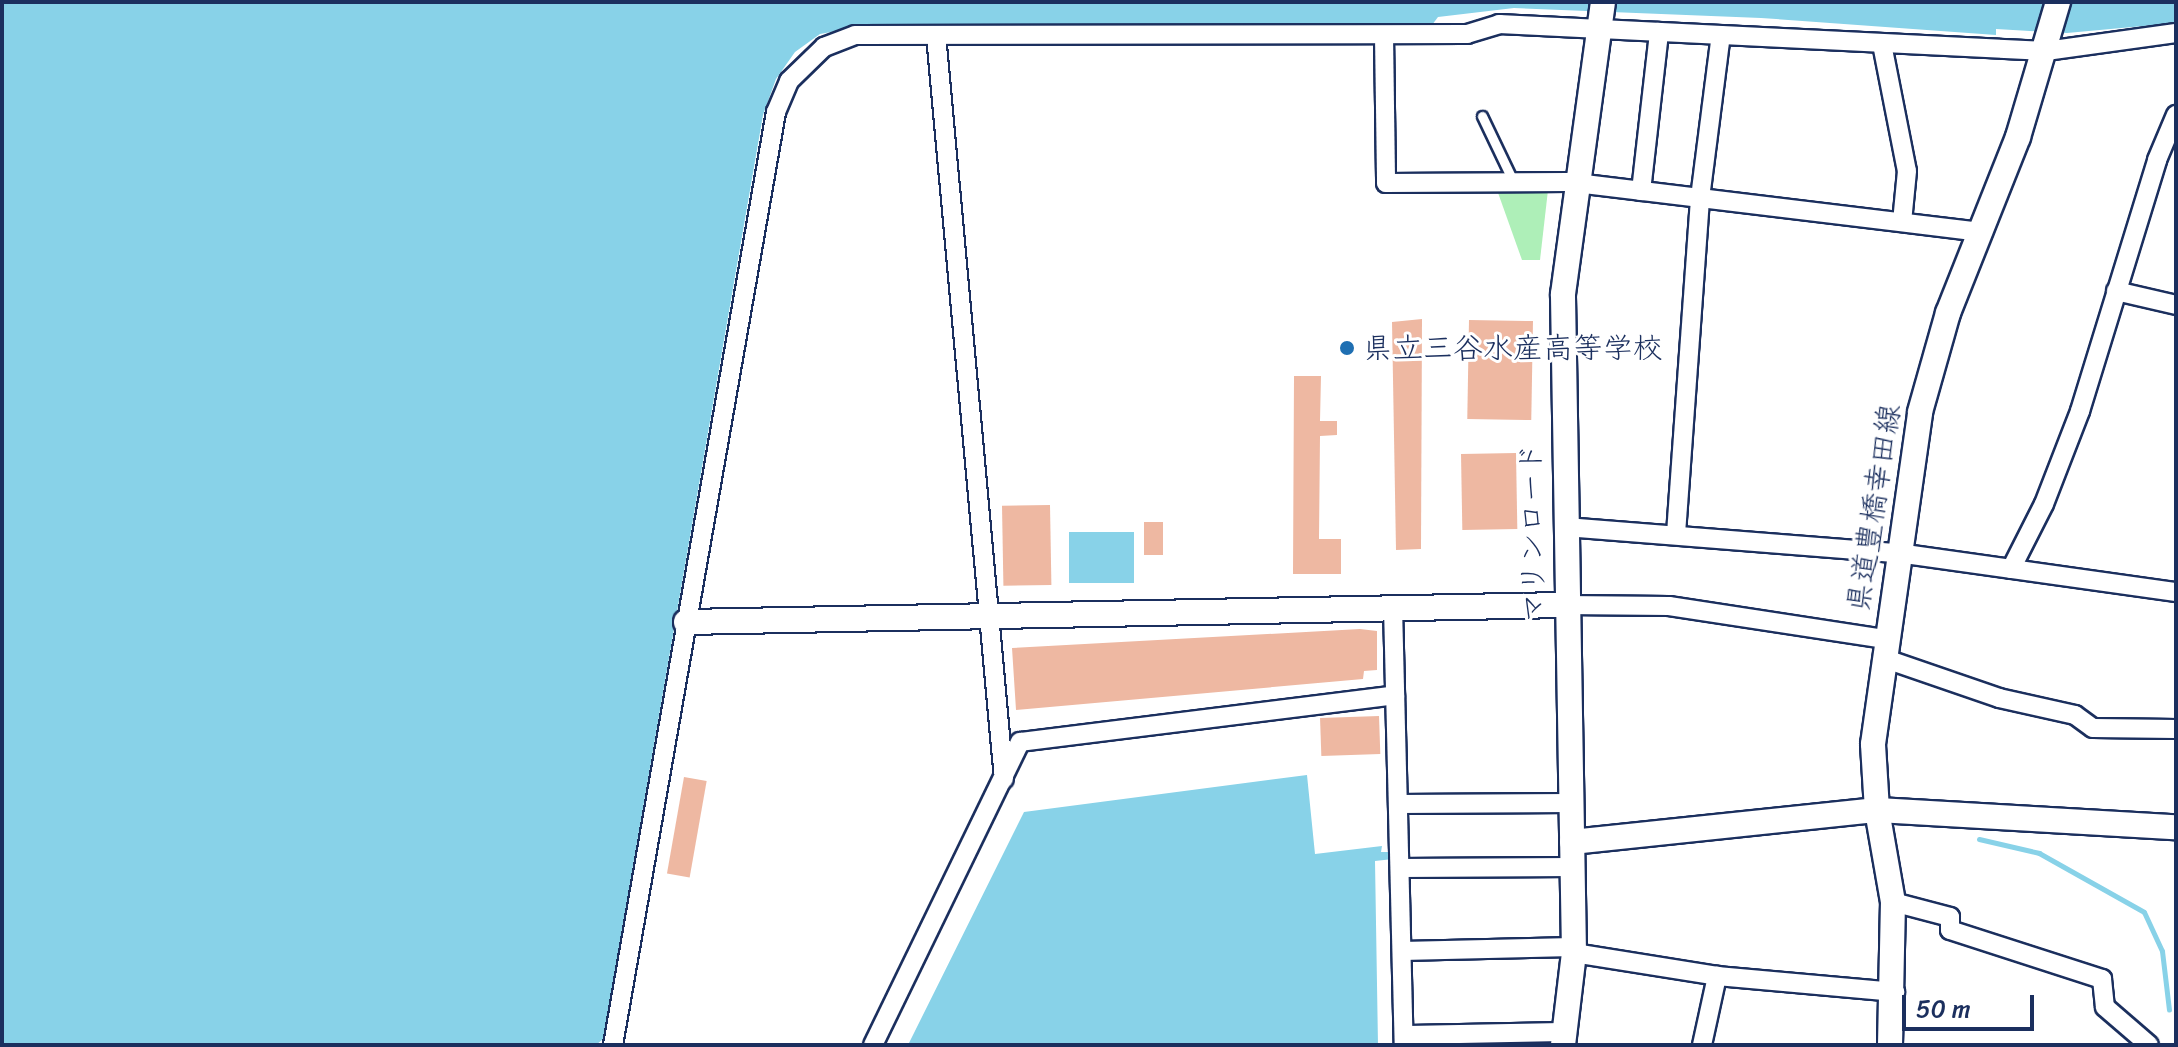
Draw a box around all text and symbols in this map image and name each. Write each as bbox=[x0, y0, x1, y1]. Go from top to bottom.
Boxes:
place label: 県立三谷水産高等学校 bbox=[1363, 330, 1663, 366]
marker: 県立三谷水産高等学校 bbox=[1338, 339, 1356, 357]
street label: 県道豊橋幸田線 bbox=[1840, 401, 1908, 615]
street label: マリンロード bbox=[1512, 443, 1552, 623]
scale bar bbox=[1906, 979, 2038, 1029]
text: 50 m bbox=[1916, 988, 1971, 1030]

